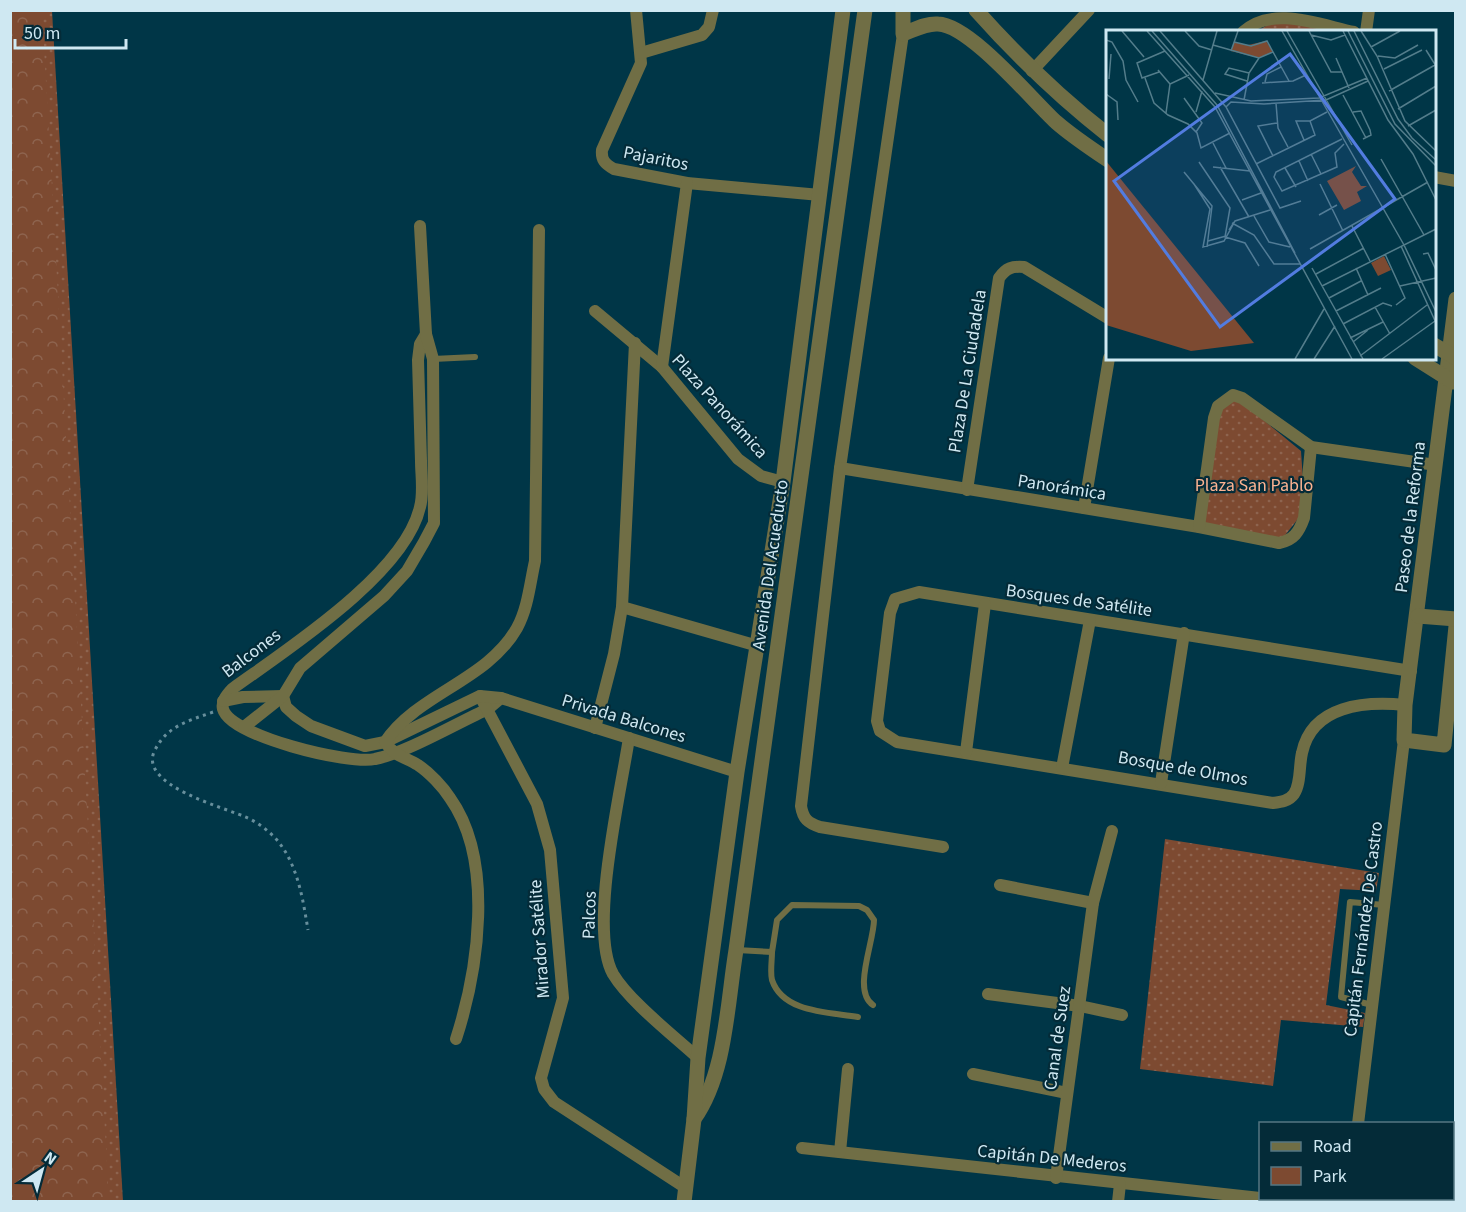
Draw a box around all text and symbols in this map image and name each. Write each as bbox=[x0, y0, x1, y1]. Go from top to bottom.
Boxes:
scale bar bbox=[15, 12, 126, 50]
text: 50 m bbox=[24, 21, 60, 46]
inset map bbox=[1106, 30, 1436, 360]
street label: Pajaritos bbox=[621, 140, 691, 177]
street label: Plaza De La Ciudadela bbox=[942, 288, 993, 454]
street label: Plaza Panorámica bbox=[666, 348, 773, 464]
street label: Paseo de la Reforma bbox=[1389, 440, 1432, 594]
street label: Panorámica bbox=[1016, 468, 1108, 507]
park label: Plaza San Pablo bbox=[1195, 473, 1313, 498]
street label: Avenida Del Acueducto bbox=[746, 478, 795, 652]
street label: Bosques de Satélite bbox=[1004, 578, 1154, 623]
street label: Balcones bbox=[217, 623, 286, 684]
street label: Privada Balcones bbox=[559, 688, 689, 749]
street label: Bosque de Olmos bbox=[1116, 745, 1250, 792]
street label: Capitán Fernández De Castro bbox=[1338, 820, 1389, 1038]
street label: Mirador Satélite bbox=[523, 879, 556, 999]
street label: Palcos bbox=[576, 891, 603, 940]
street label: Canal de Suez bbox=[1038, 984, 1077, 1092]
legend bbox=[1259, 1122, 1454, 1200]
text: Road bbox=[1313, 1134, 1352, 1159]
street label: Capitán De Mederos bbox=[976, 1138, 1128, 1179]
north arrow bbox=[12, 1140, 72, 1200]
text: N bbox=[39, 1147, 61, 1171]
text: Park bbox=[1313, 1164, 1347, 1189]

